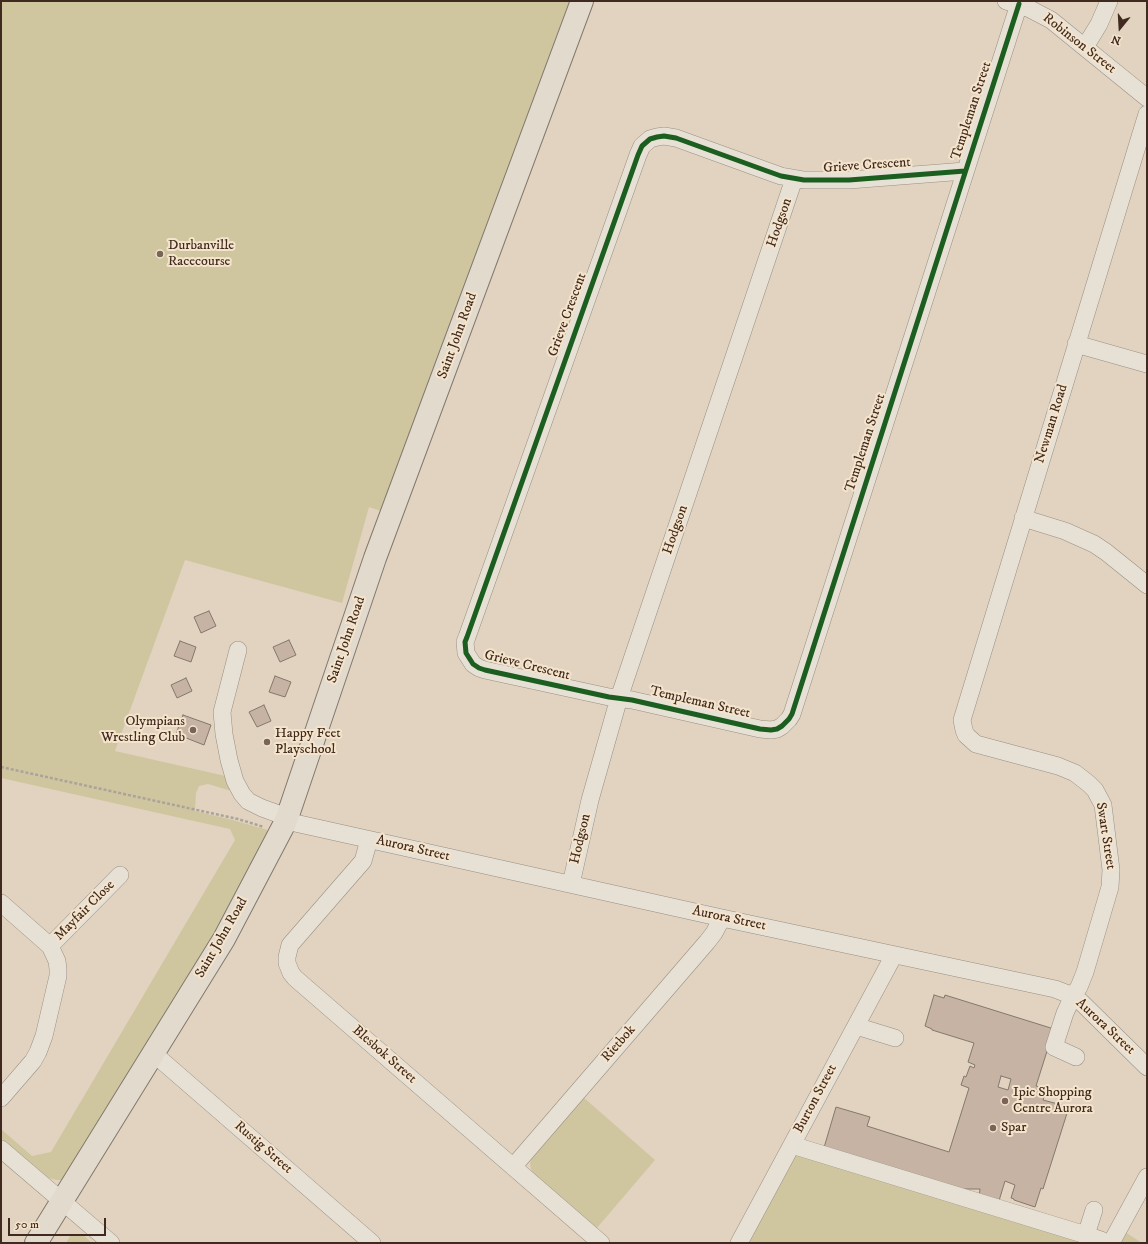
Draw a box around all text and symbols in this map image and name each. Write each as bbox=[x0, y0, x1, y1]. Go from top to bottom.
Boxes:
north arrow bbox=[1100, 8, 1140, 48]
street label: Robinson Street bbox=[1039, 10, 1119, 78]
text: N bbox=[1110, 31, 1123, 47]
street label: Templeman Street bbox=[948, 60, 996, 162]
street label: Grieve Crescent bbox=[823, 155, 911, 177]
street label: Hodgson bbox=[764, 196, 796, 250]
place label: Durbanville Racecourse bbox=[168, 238, 234, 270]
marker: Durbanville Racecourse bbox=[155, 249, 165, 259]
street label: Grieve Crescent bbox=[545, 271, 591, 359]
street label: Saint John Road bbox=[435, 291, 481, 381]
street label: Newman Road bbox=[1032, 382, 1072, 466]
street label: Templeman Street bbox=[842, 392, 890, 494]
street label: Hodgson bbox=[660, 503, 692, 557]
street label: Saint John Road bbox=[324, 595, 370, 685]
street label: Grieve Crescent bbox=[482, 647, 572, 685]
street label: Templeman Street bbox=[648, 683, 752, 723]
place label: Olympians Wrestling Club bbox=[101, 714, 185, 746]
marker: Olympians Wrestling Club bbox=[188, 725, 198, 735]
place label: Happy Feet Playschool bbox=[275, 726, 341, 758]
marker: Happy Feet Playschool bbox=[262, 737, 272, 747]
street label: Swart Street bbox=[1091, 801, 1119, 871]
street label: Hodgson bbox=[567, 812, 595, 866]
street label: Aurora Street bbox=[375, 832, 451, 866]
street label: Mayfair Close bbox=[51, 877, 119, 945]
street label: Saint John Road bbox=[192, 895, 252, 981]
street label: Aurora Street bbox=[691, 903, 767, 935]
street label: Aurora Street bbox=[1072, 995, 1138, 1059]
street label: Blesbok Street bbox=[348, 1022, 420, 1088]
street label: Rietbok bbox=[598, 1022, 640, 1066]
street label: Burton Street bbox=[791, 1062, 841, 1136]
place label: Ipic Shopping Centre Aurora bbox=[1013, 1085, 1093, 1118]
marker: Ipic Shopping Centre Aurora bbox=[1000, 1096, 1010, 1106]
street label: Rustig Street bbox=[230, 1118, 296, 1178]
place label: Spar bbox=[1001, 1120, 1027, 1136]
marker: Spar bbox=[988, 1123, 998, 1133]
scale bar bbox=[10, 1210, 108, 1236]
text: 50 m bbox=[15, 1217, 39, 1232]

